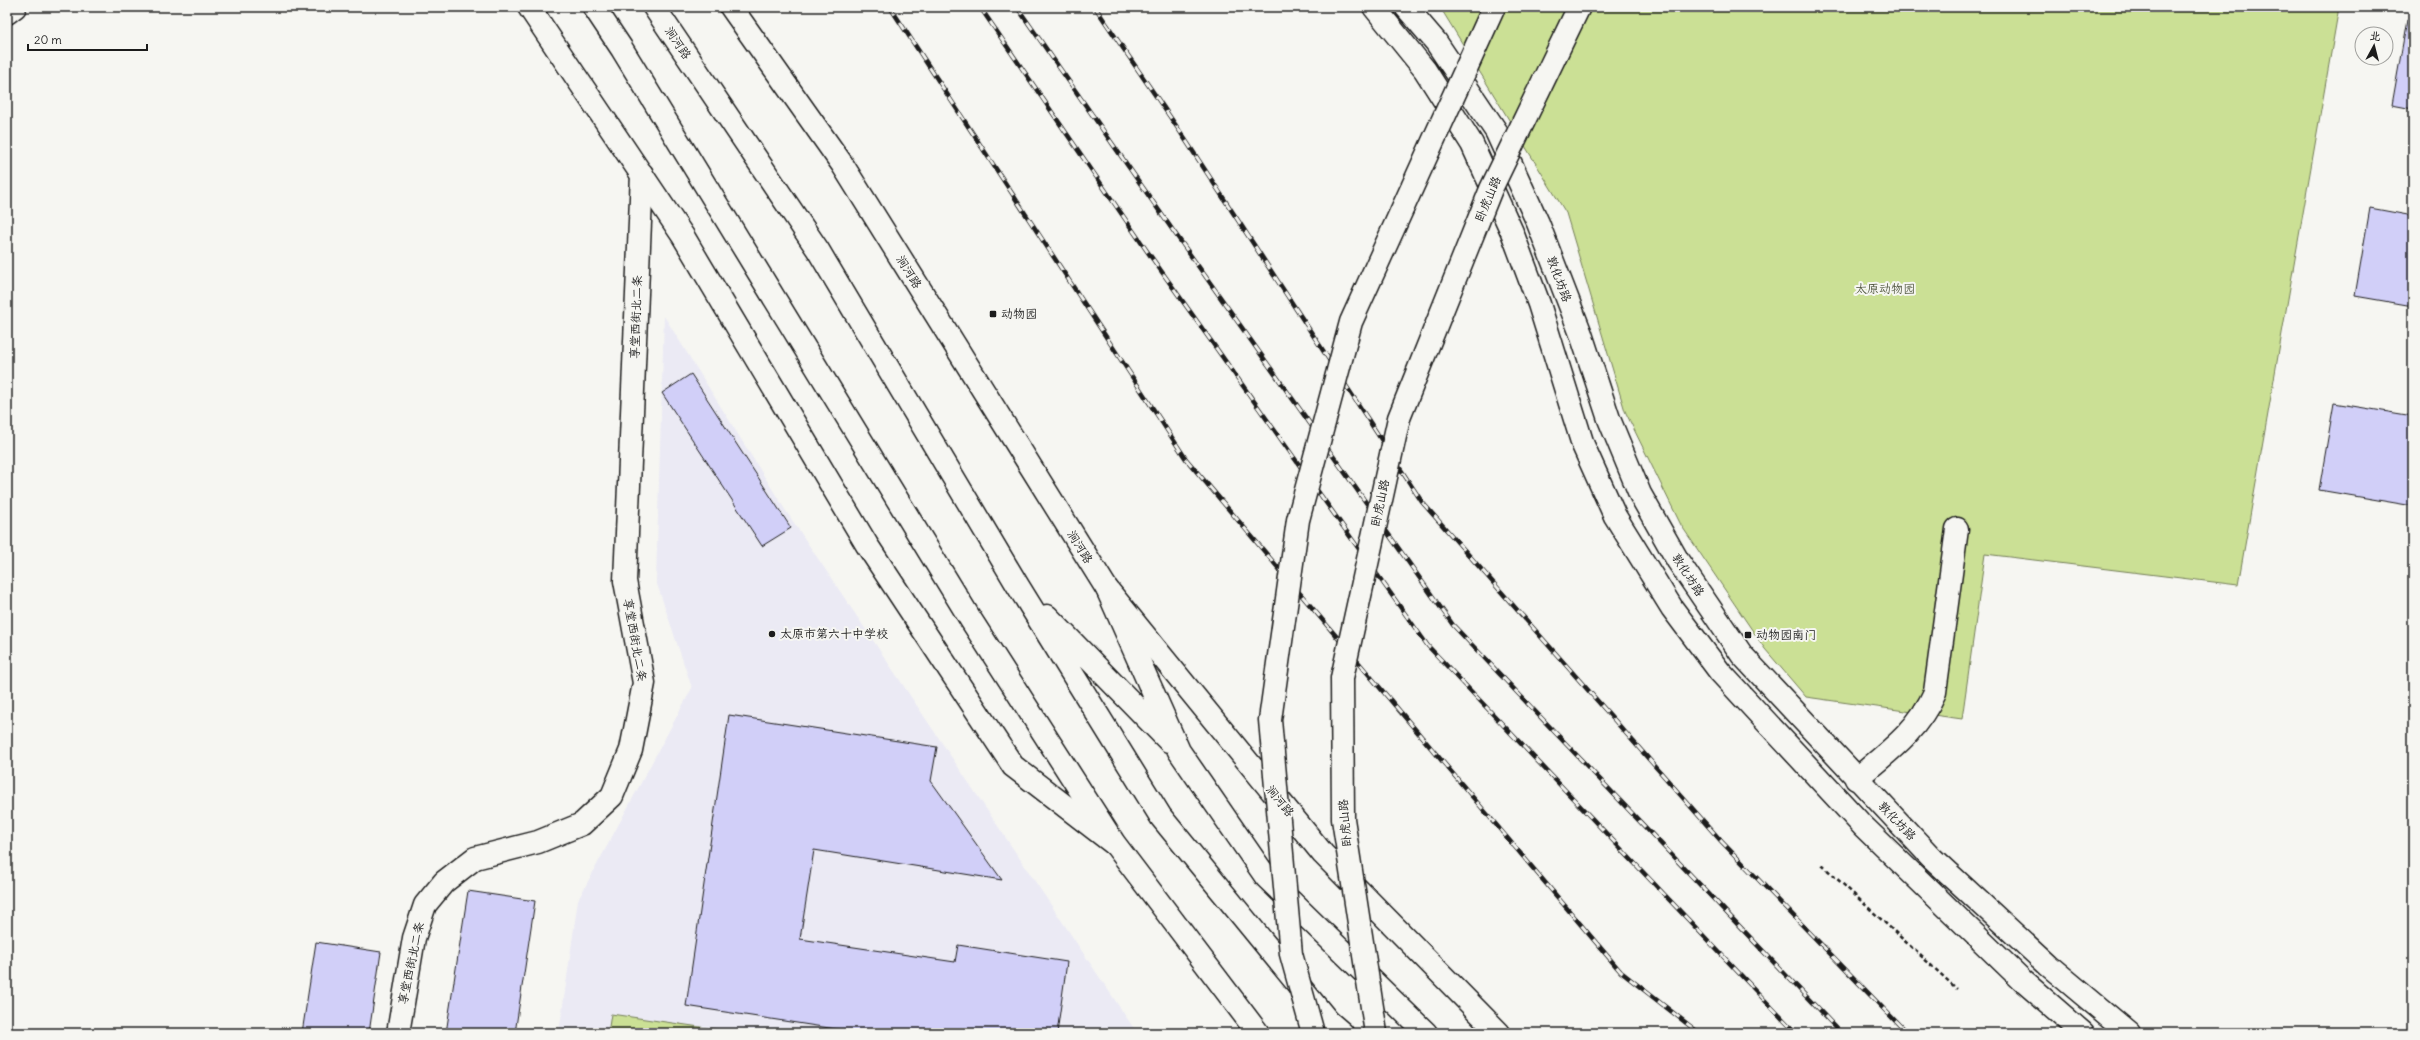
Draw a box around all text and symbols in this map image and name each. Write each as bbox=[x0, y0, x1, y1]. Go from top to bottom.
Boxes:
street label: 涧河路 bbox=[662, 24, 695, 62]
scale bar bbox=[28, 26, 147, 52]
north arrow bbox=[2354, 26, 2394, 66]
text: 北 bbox=[2369, 28, 2382, 44]
text: 20 m bbox=[34, 32, 62, 47]
street label: 卧虎山路 bbox=[1471, 174, 1504, 224]
street label: 涧河路 bbox=[894, 252, 925, 291]
street label: 敦化坊路 bbox=[1544, 254, 1575, 304]
street label: 享堂西街北二条 bbox=[627, 275, 644, 359]
park label: 太原动物园 bbox=[1855, 281, 1915, 296]
place label: 动物园 bbox=[1001, 306, 1037, 321]
marker: 动物园 bbox=[988, 309, 998, 319]
street label: 卧虎山路 bbox=[1367, 478, 1392, 528]
street label: 涧河路 bbox=[1065, 527, 1096, 566]
street label: 敦化坊路 bbox=[1669, 551, 1708, 599]
street label: 享堂西街北二条 bbox=[621, 597, 650, 683]
place label: 太原市第六十中学校 bbox=[780, 626, 888, 641]
place label: 动物园南门 bbox=[1756, 627, 1816, 642]
marker: 太原市第六十中学校 bbox=[767, 629, 777, 639]
marker: 动物园南门 bbox=[1743, 630, 1753, 640]
street label: 涧河路 bbox=[1263, 782, 1298, 819]
street label: 卧虎山路 bbox=[1335, 798, 1354, 848]
street label: 敦化坊路 bbox=[1875, 798, 1919, 843]
street label: 享堂西街北二条 bbox=[394, 920, 427, 1006]

